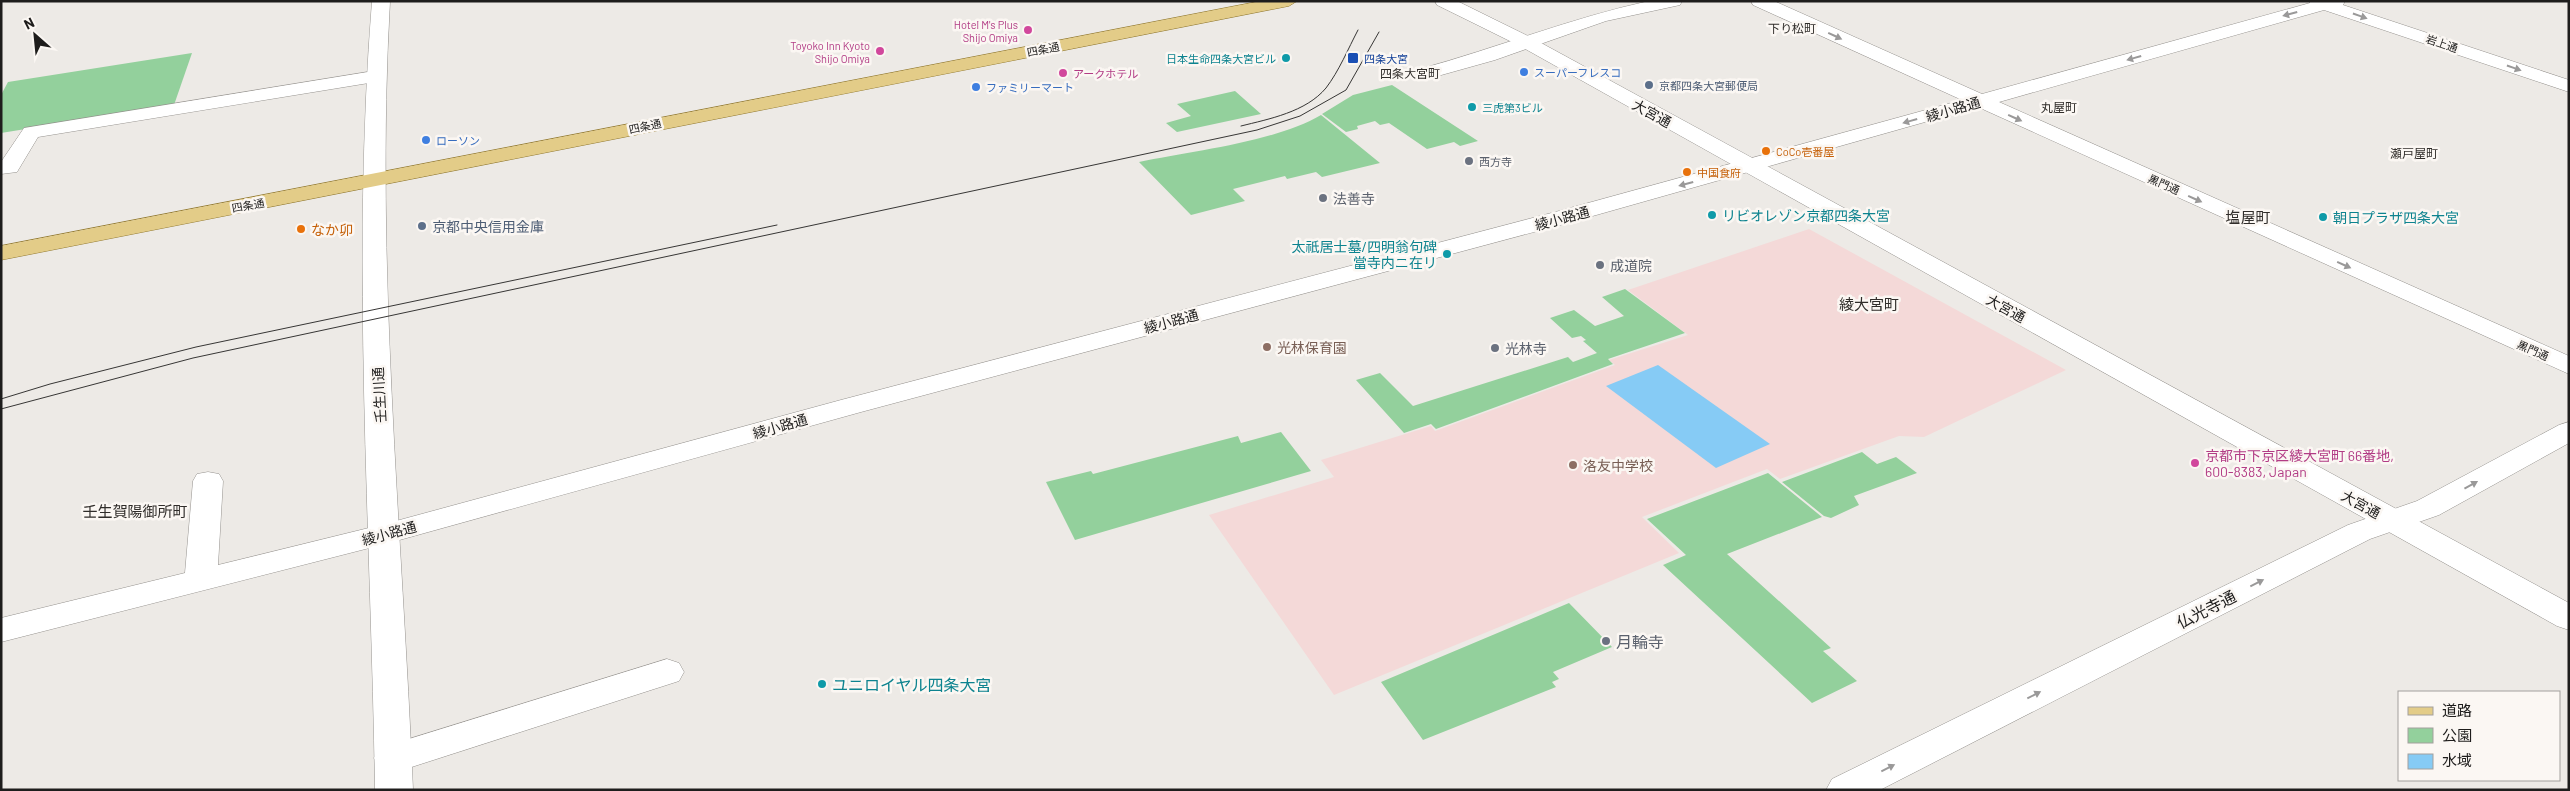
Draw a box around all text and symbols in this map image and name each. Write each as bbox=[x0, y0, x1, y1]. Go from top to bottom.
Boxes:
north arrow bbox=[10, 10, 60, 60]
one-way arrow bbox=[2283, 10, 2298, 18]
one-way arrow bbox=[2353, 12, 2368, 20]
text: N bbox=[21, 13, 37, 33]
place label: Hotel M's Plus Shijo Omiya bbox=[954, 18, 1018, 44]
district label: 下り松町 bbox=[1768, 21, 1816, 35]
marker: Hotel M's Plus Shijo Omiya bbox=[1022, 24, 1034, 36]
street label: 岩上通 bbox=[2424, 31, 2460, 55]
one-way arrow bbox=[1828, 32, 1843, 40]
place label: Toyoko Inn Kyoto Shijo Omiya bbox=[790, 39, 870, 65]
street label: 四条通 bbox=[1026, 39, 1060, 59]
marker: Toyoko Inn Kyoto Shijo Omiya bbox=[874, 45, 886, 57]
marker: 四条大宮 bbox=[1346, 51, 1360, 65]
place label: 日本生命四条大宮ビル bbox=[1166, 52, 1276, 65]
marker: 日本生命四条大宮ビル bbox=[1280, 52, 1292, 64]
place label: 四条大宮 bbox=[1364, 52, 1408, 65]
one-way arrow bbox=[2127, 55, 2142, 63]
one-way arrow bbox=[2507, 64, 2522, 72]
district label: 四条大宮町 bbox=[1380, 66, 1440, 80]
marker: スーパーフレスコ bbox=[1518, 66, 1530, 78]
place label: スーパーフレスコ bbox=[1534, 66, 1621, 79]
marker: アークホテル bbox=[1057, 67, 1069, 79]
place label: アークホテル bbox=[1073, 67, 1138, 80]
marker: 京都四条大宮郵便局 bbox=[1643, 79, 1655, 91]
place label: 京都四条大宮郵便局 bbox=[1659, 79, 1758, 92]
marker: ファミリーマート bbox=[970, 81, 982, 93]
place label: ファミリーマート bbox=[986, 81, 1074, 94]
street label: 綾小路通 bbox=[1924, 93, 1982, 125]
street label: 大宮通 bbox=[1630, 95, 1674, 131]
district label: 丸屋町 bbox=[2041, 100, 2077, 114]
marker: 三虎第3ビル bbox=[1466, 101, 1478, 113]
place label: 三虎第3ビル bbox=[1482, 101, 1543, 114]
one-way arrow bbox=[2008, 114, 2022, 122]
street label: 四条通 bbox=[628, 116, 662, 136]
one-way arrow bbox=[1903, 118, 1918, 126]
marker: ローソン bbox=[420, 134, 432, 146]
place label: ローソン bbox=[436, 134, 480, 147]
marker: CoCo壱番屋 bbox=[1760, 145, 1772, 157]
place label: CoCo壱番屋 bbox=[1776, 145, 1834, 158]
district label: 瀬戸屋町 bbox=[2390, 146, 2438, 160]
marker: 西方寺 bbox=[1463, 155, 1475, 167]
place label: 西方寺 bbox=[1479, 155, 1512, 168]
marker: 中国食府 bbox=[1681, 166, 1693, 178]
place label: 中国食府 bbox=[1697, 166, 1741, 179]
street label: 黒門通 bbox=[2146, 171, 2182, 197]
one-way arrow bbox=[1679, 180, 1694, 188]
place label: 法善寺 bbox=[1333, 190, 1375, 207]
marker: 法善寺 bbox=[1317, 192, 1329, 204]
one-way arrow bbox=[2188, 195, 2202, 203]
street label: 四条通 bbox=[231, 196, 265, 214]
street label: 綾小路通 bbox=[1533, 203, 1591, 233]
place label: リビオレゾン京都四条大宮 bbox=[1722, 207, 1890, 224]
district label: 塩屋町 bbox=[2225, 208, 2271, 226]
marker: リビオレゾン京都四条大宮 bbox=[1706, 209, 1718, 221]
place label: 朝日プラザ四条大宮 bbox=[2333, 209, 2459, 226]
marker: 朝日プラザ四条大宮 bbox=[2317, 211, 2329, 223]
place label: 京都中央信用金庫 bbox=[432, 218, 544, 235]
marker: 京都中央信用金庫 bbox=[416, 220, 428, 232]
place label: なか卯 bbox=[311, 221, 353, 238]
marker: なか卯 bbox=[295, 223, 307, 235]
place label: 太祇居士墓/四明翁句碑 當寺内ニ在リ bbox=[1291, 238, 1437, 271]
marker: 太祇居士墓/四明翁句碑 當寺内ニ在リ bbox=[1441, 248, 1453, 260]
place label: 成道院 bbox=[1610, 257, 1652, 274]
marker: 成道院 bbox=[1594, 259, 1606, 271]
one-way arrow bbox=[2337, 261, 2351, 269]
street label: 大宮通 bbox=[1984, 290, 2028, 326]
district label: 綾大宮町 bbox=[1839, 295, 1899, 313]
street label: 綾小路通 bbox=[1142, 306, 1200, 336]
street label: 黒門通 bbox=[2515, 337, 2551, 363]
place label: 光林保育園 bbox=[1277, 339, 1347, 356]
place label: 光林寺 bbox=[1505, 340, 1547, 357]
marker: 光林保育園 bbox=[1261, 341, 1273, 353]
marker: 光林寺 bbox=[1489, 342, 1501, 354]
street label: 壬生川通 bbox=[369, 367, 389, 423]
street label: 綾小路通 bbox=[751, 410, 809, 442]
place label: 京都市下京区綾大宮町 66番地, 600-8383, Japan bbox=[2205, 447, 2394, 480]
place label: 洛友中学校 bbox=[1583, 457, 1653, 474]
marker: 京都市下京区綾大宮町 66番地, 600-8383, Japan bbox=[2189, 457, 2201, 469]
marker: 洛友中学校 bbox=[1567, 459, 1579, 471]
one-way arrow bbox=[2464, 480, 2478, 489]
street label: 大宮通 bbox=[2339, 486, 2383, 522]
district label: 壬生賀陽御所町 bbox=[82, 502, 188, 520]
street label: 綾小路通 bbox=[360, 518, 418, 548]
one-way arrow bbox=[2250, 579, 2264, 587]
street label: 仏光寺通 bbox=[2173, 586, 2239, 632]
place label: 月輪寺 bbox=[1616, 632, 1664, 651]
marker: 月輪寺 bbox=[1600, 635, 1612, 647]
place label: ユニロイヤル四条大宮 bbox=[832, 675, 992, 694]
marker: ユニロイヤル四条大宮 bbox=[816, 678, 828, 690]
one-way arrow bbox=[2026, 691, 2041, 699]
legend bbox=[2398, 691, 2560, 781]
text: 道路 bbox=[2442, 701, 2472, 719]
text: 公園 bbox=[2442, 726, 2472, 744]
text: 水域 bbox=[2442, 751, 2472, 769]
one-way arrow bbox=[1881, 764, 1896, 772]

